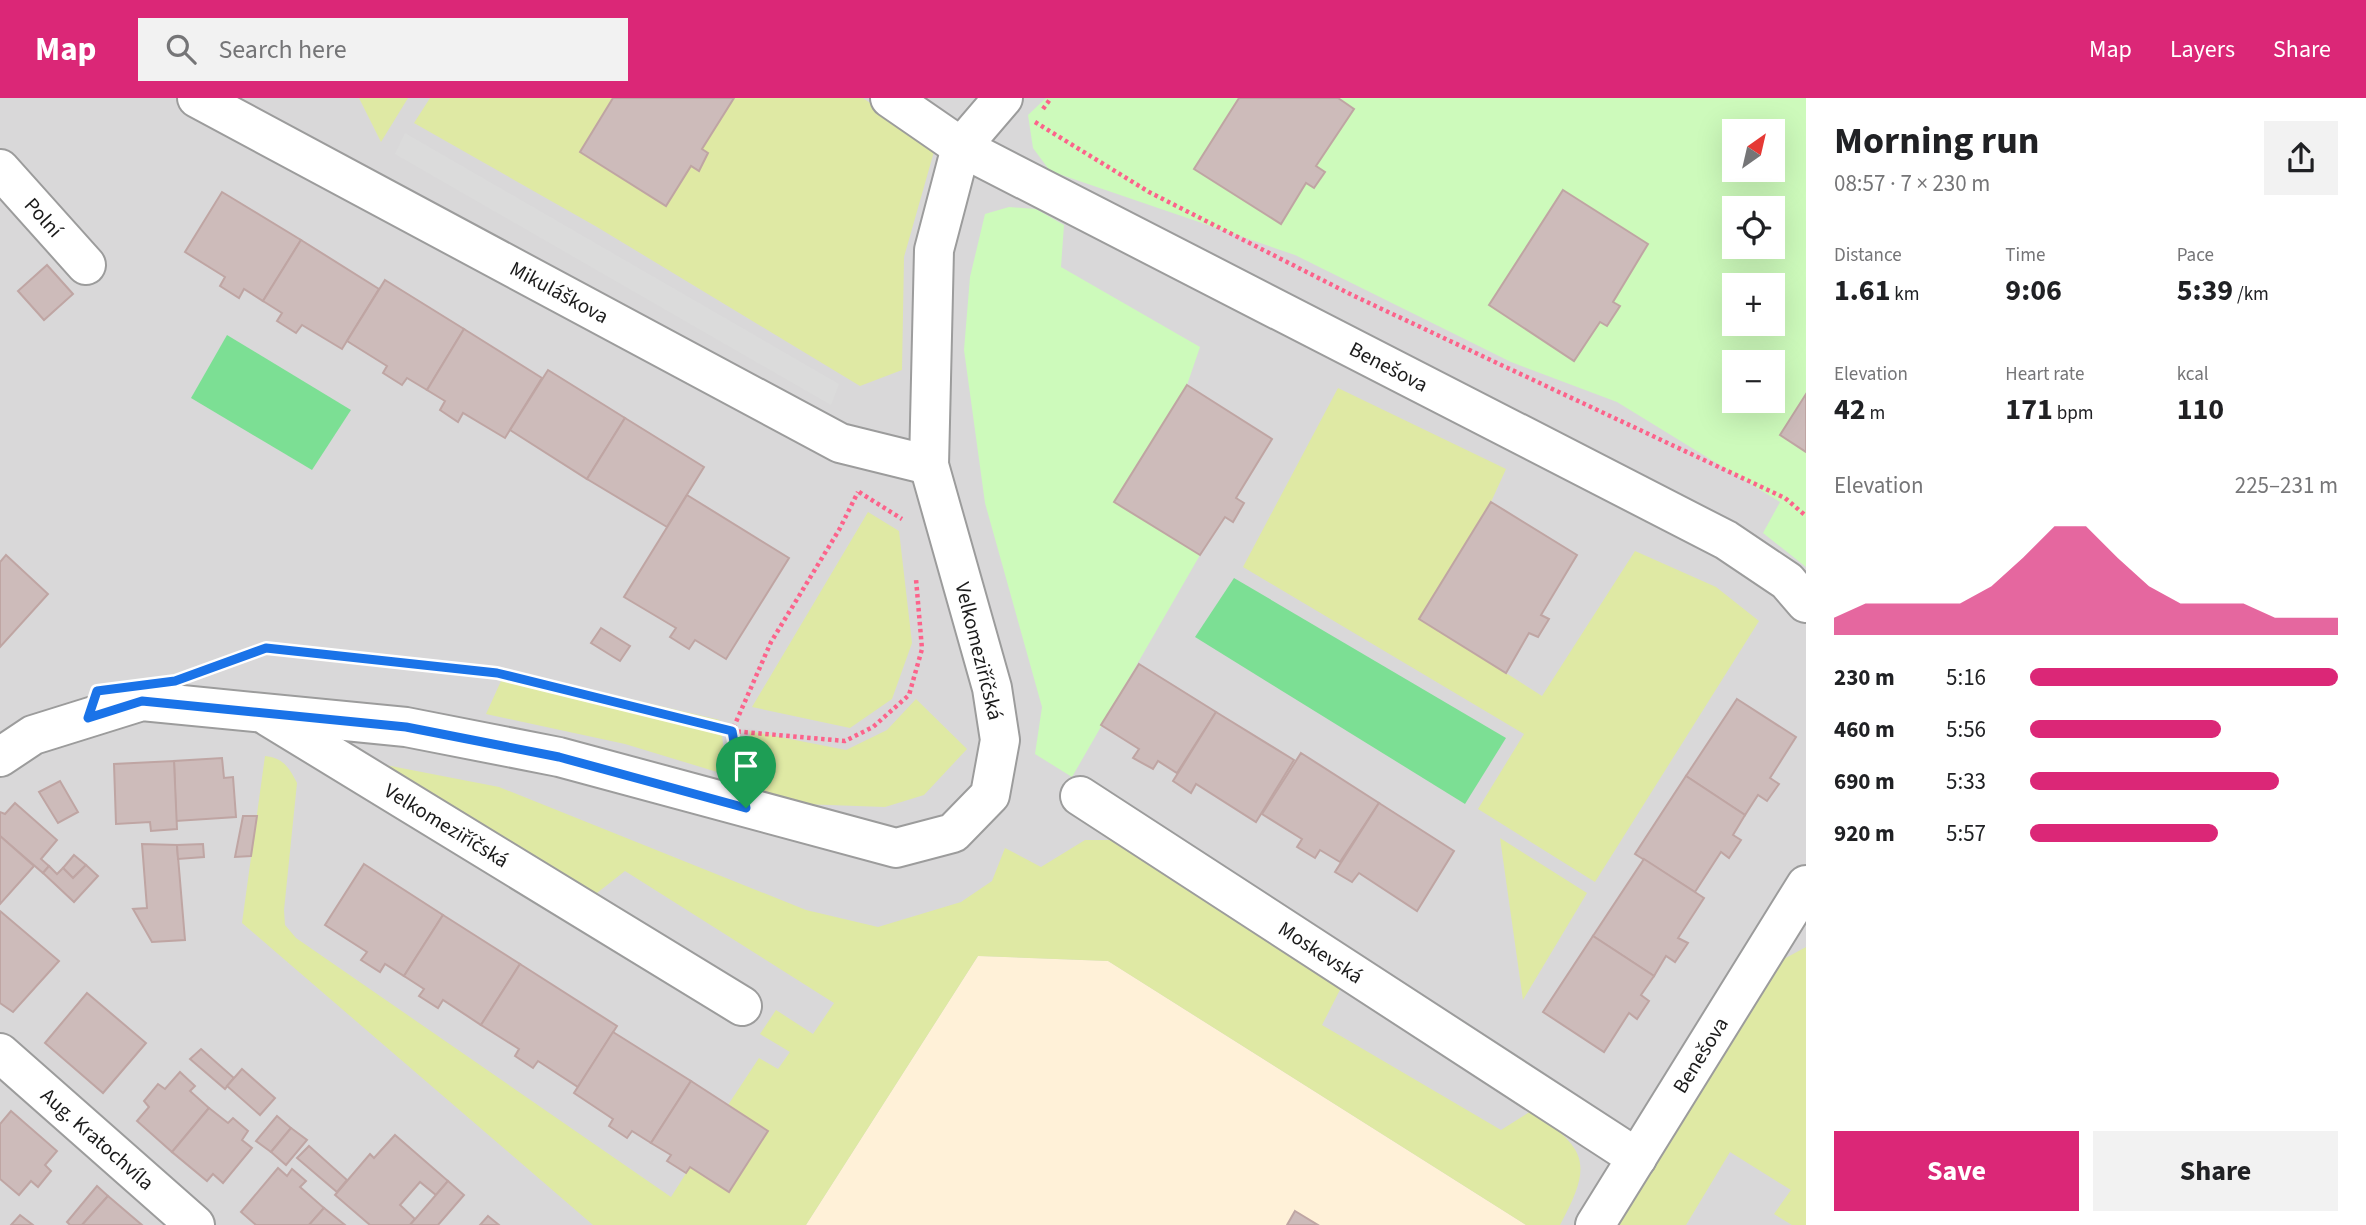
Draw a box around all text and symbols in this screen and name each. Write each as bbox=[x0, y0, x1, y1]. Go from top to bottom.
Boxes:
search box bbox=[138, 18, 628, 81]
text: Map bbox=[35, 26, 96, 73]
icon: search bbox=[162, 30, 200, 68]
text: Search here bbox=[218, 31, 347, 68]
text: Map bbox=[2089, 32, 2132, 67]
text: Layers bbox=[2170, 32, 2235, 67]
text: Share bbox=[2273, 32, 2331, 67]
text: Morning run bbox=[1834, 114, 2039, 168]
north arrow bbox=[1722, 119, 1785, 182]
map controls bbox=[1722, 119, 1785, 413]
button: share bbox=[2264, 121, 2338, 195]
text: 08:57 · 7 × 230 m bbox=[1834, 167, 1990, 200]
street label: Polní bbox=[17, 191, 70, 245]
button: locate bbox=[1722, 196, 1785, 259]
text: Distance bbox=[1834, 242, 1902, 269]
text: Time bbox=[2005, 242, 2045, 269]
text: Pace bbox=[2177, 242, 2214, 269]
street label: Mikuláškova bbox=[504, 254, 614, 331]
text: 1.61 bbox=[1834, 269, 1891, 312]
text: 9:06 bbox=[2005, 269, 2062, 312]
text: 5:39 bbox=[2177, 269, 2233, 312]
button: + bbox=[1722, 273, 1785, 336]
text: km bbox=[1891, 281, 1920, 308]
text: /km bbox=[2233, 281, 2269, 308]
street label: Benešova bbox=[1344, 334, 1433, 399]
button: − bbox=[1722, 350, 1785, 413]
text: Elevation bbox=[1834, 361, 1908, 388]
text: Heart rate bbox=[2005, 361, 2084, 388]
text: kcal bbox=[2177, 361, 2209, 388]
text: 42 bbox=[1834, 388, 1866, 431]
text: 171 bbox=[2005, 388, 2053, 431]
text: 110 bbox=[2177, 388, 2224, 431]
text: m bbox=[1866, 400, 1885, 427]
text: bpm bbox=[2053, 400, 2093, 427]
text: Elevation bbox=[1834, 469, 1924, 502]
text: 225–231 m bbox=[2235, 469, 2338, 502]
street label: Velkomeziříčská bbox=[947, 579, 1011, 723]
text: 230 m bbox=[1834, 661, 1895, 694]
text: 5:16 bbox=[1946, 661, 1986, 694]
text: 460 m bbox=[1834, 713, 1895, 746]
text: 5:56 bbox=[1946, 713, 1986, 746]
pin bbox=[716, 736, 776, 808]
icon: arrive bbox=[727, 747, 765, 785]
text: 690 m bbox=[1834, 765, 1895, 798]
text: 5:33 bbox=[1946, 765, 1986, 798]
street label: Velkomeziříčská bbox=[378, 776, 515, 875]
text: 920 m bbox=[1834, 817, 1895, 850]
text: 5:57 bbox=[1946, 817, 1986, 850]
street label: Moskevská bbox=[1272, 914, 1369, 991]
street label: Benešova bbox=[1665, 1011, 1736, 1099]
street label: Aug. Kratochvíla bbox=[34, 1081, 161, 1197]
button: Save bbox=[1834, 1131, 2079, 1211]
button: Share bbox=[2093, 1131, 2338, 1211]

